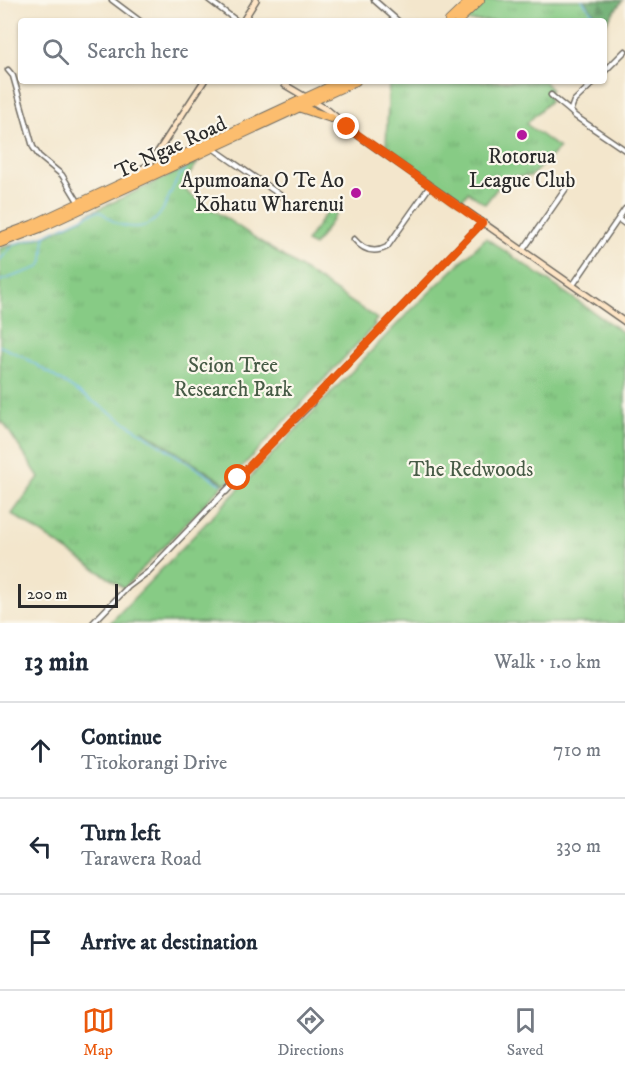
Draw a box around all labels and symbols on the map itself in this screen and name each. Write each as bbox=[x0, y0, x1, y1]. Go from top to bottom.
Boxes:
street label: Te Ngae Road bbox=[111, 111, 231, 185]
route end bbox=[333, 113, 359, 139]
marker: Rotorua League Club bbox=[515, 128, 529, 142]
place label: Rotorua League Club bbox=[469, 144, 575, 194]
place label: Apumoana O Te Ao Kōhatu Wharenui bbox=[181, 168, 344, 218]
marker: Apumoana O Te Ao Kōhatu Wharenui bbox=[349, 186, 363, 200]
park label: Scion Tree Research Park bbox=[174, 353, 293, 403]
park label: The Redwoods bbox=[409, 457, 533, 483]
route start bbox=[224, 464, 250, 490]
scale bar bbox=[18, 581, 118, 608]

